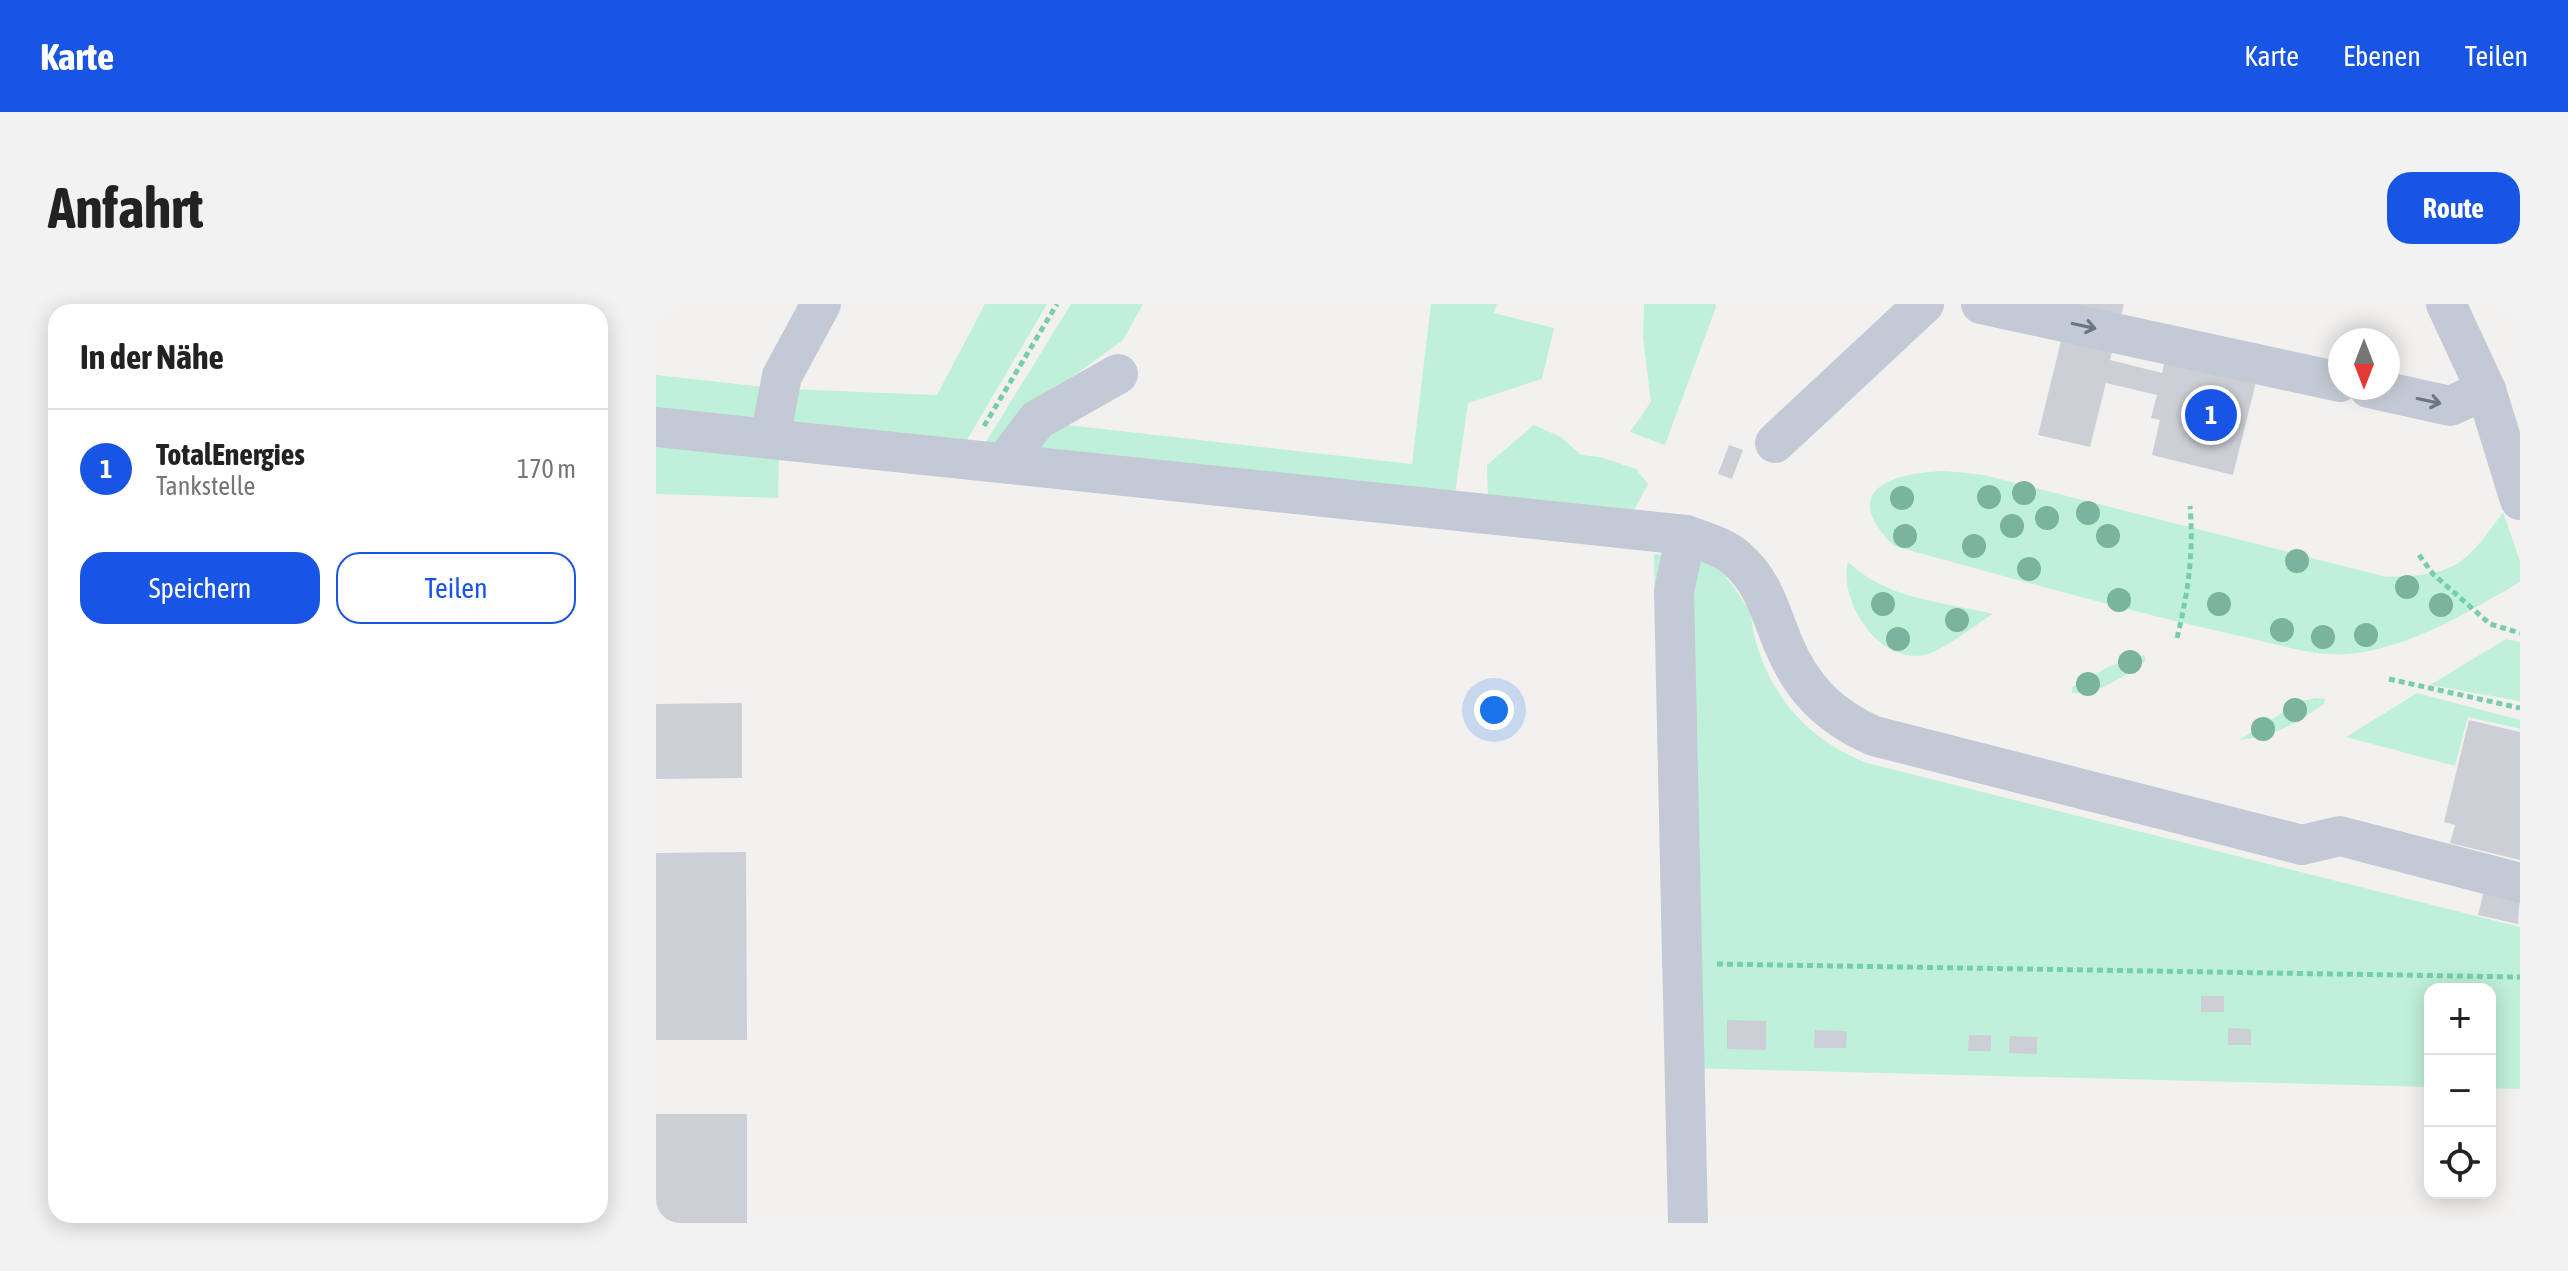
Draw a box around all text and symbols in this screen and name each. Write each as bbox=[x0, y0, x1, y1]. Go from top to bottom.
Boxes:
text: Karte bbox=[40, 35, 114, 78]
text: Karte bbox=[2244, 40, 2299, 72]
text: Ebenen bbox=[2343, 40, 2421, 72]
text: Teilen bbox=[2465, 40, 2528, 72]
button: Route bbox=[2387, 172, 2520, 244]
text: Anfahrt bbox=[48, 176, 203, 240]
one-way arrow bbox=[2071, 319, 2097, 334]
north arrow bbox=[2328, 328, 2400, 400]
text: In der Nähe bbox=[80, 337, 224, 376]
pin: 1 bbox=[2185, 385, 2237, 445]
one-way arrow bbox=[2415, 394, 2441, 409]
text: TotalEnergies bbox=[156, 437, 305, 471]
text: 1 bbox=[100, 454, 112, 484]
text: 170 m bbox=[517, 454, 576, 484]
text: Tankstelle bbox=[156, 471, 255, 501]
button: Speichern bbox=[80, 552, 320, 624]
button: Teilen bbox=[336, 552, 576, 624]
your location bbox=[1474, 690, 1514, 730]
map controls bbox=[2424, 983, 2496, 1199]
button: + bbox=[2424, 983, 2496, 1055]
button: − bbox=[2424, 1055, 2496, 1127]
button: locate bbox=[2424, 1127, 2496, 1199]

